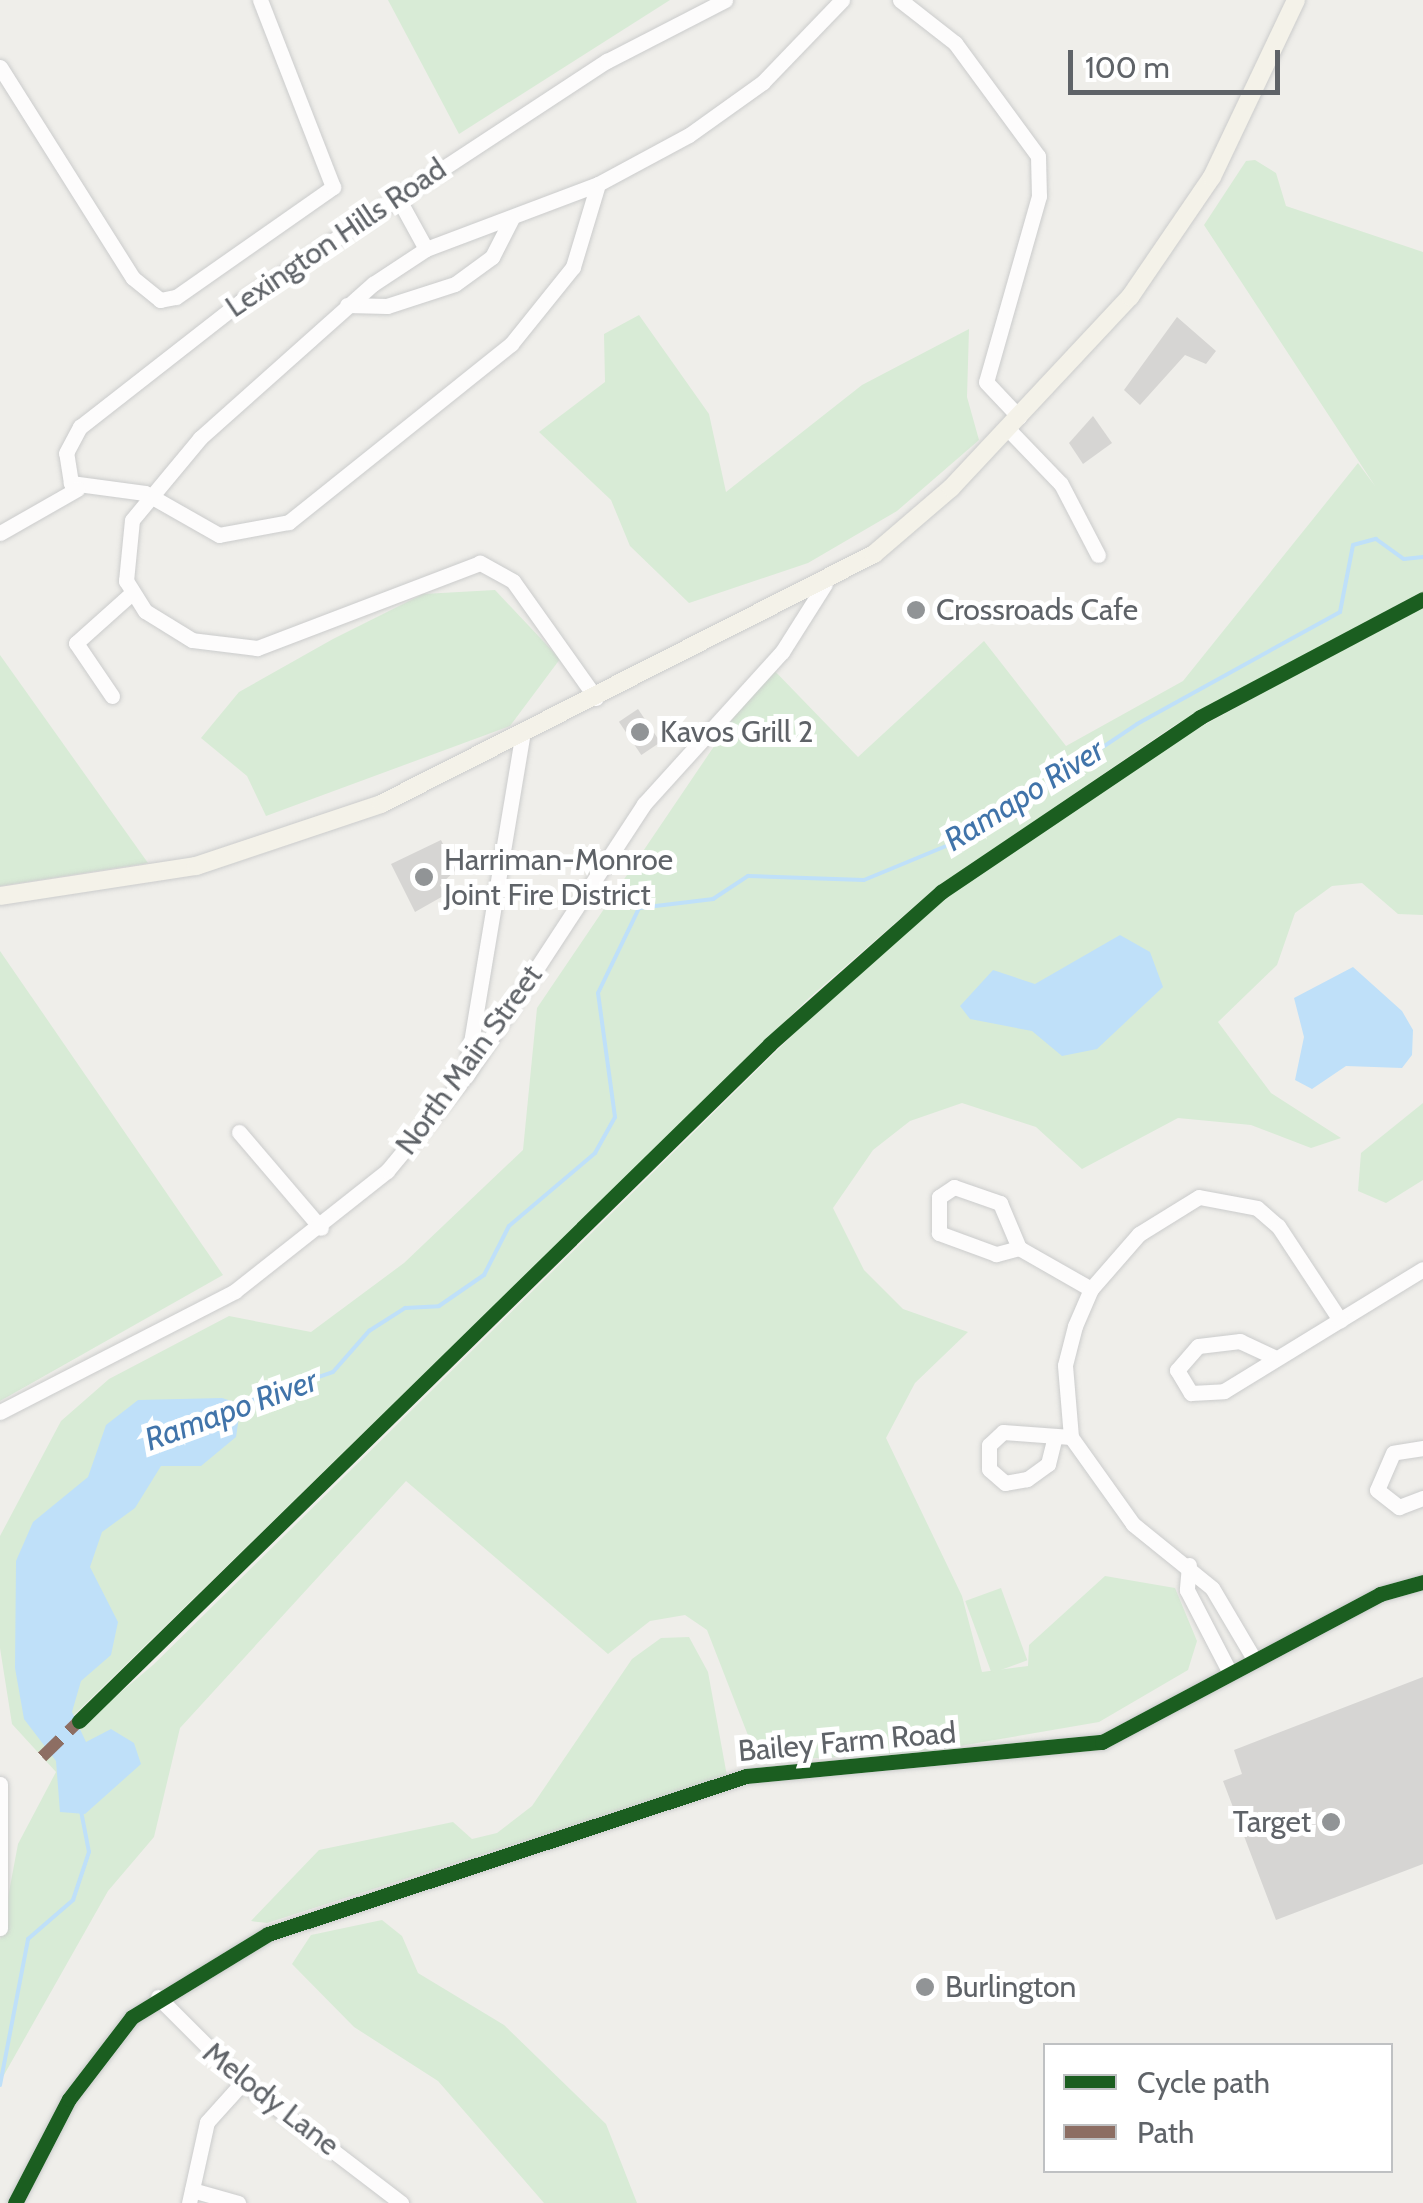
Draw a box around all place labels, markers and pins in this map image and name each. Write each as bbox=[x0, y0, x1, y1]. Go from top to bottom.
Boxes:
place label: Crossroads Cafe bbox=[936, 592, 1138, 628]
marker: Crossroads Cafe bbox=[905, 599, 927, 621]
place label: Kavos Grill 2 bbox=[660, 714, 813, 750]
marker: Kavos Grill 2 bbox=[629, 721, 651, 743]
place label: Harriman-Monroe Joint Fire District bbox=[444, 842, 673, 912]
marker: Harriman-Monroe Joint Fire District bbox=[413, 866, 435, 888]
place label: Target bbox=[1233, 1804, 1311, 1840]
marker: Target bbox=[1320, 1811, 1342, 1833]
place label: Burlington bbox=[945, 1969, 1076, 2005]
marker: Burlington bbox=[914, 1976, 936, 1998]

